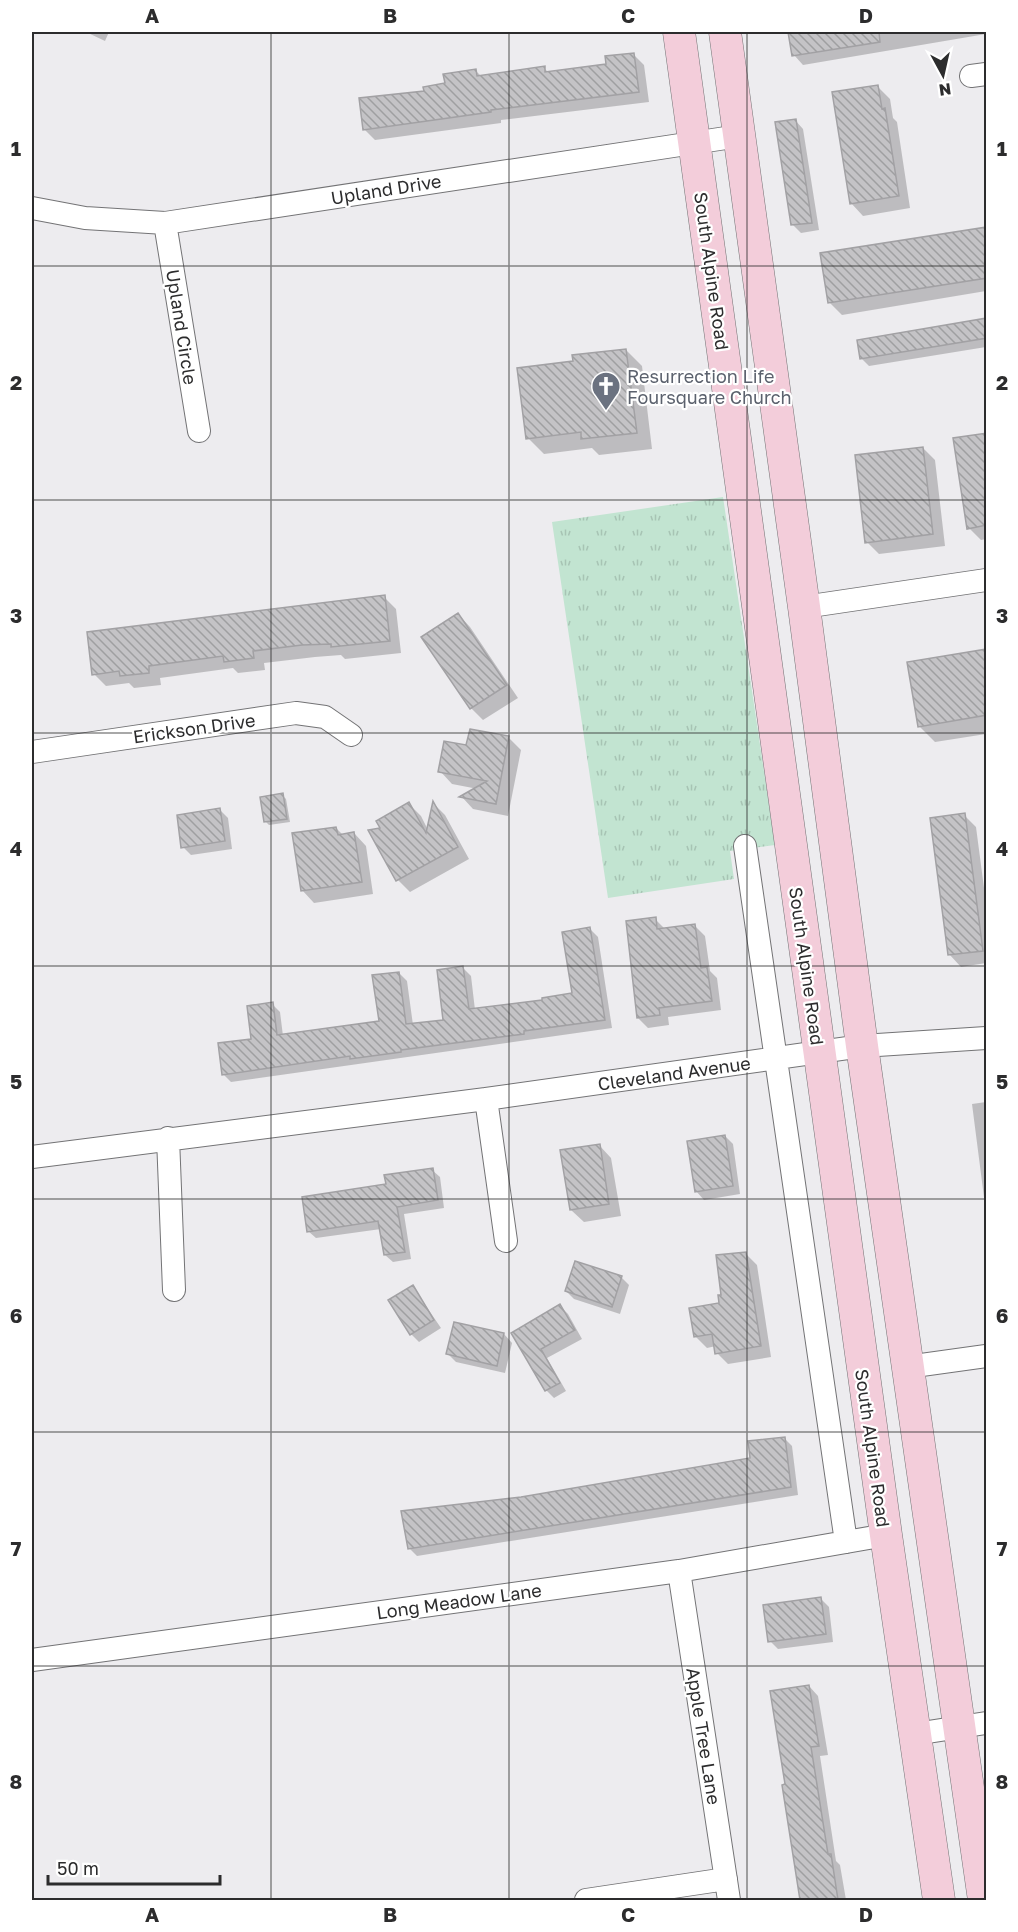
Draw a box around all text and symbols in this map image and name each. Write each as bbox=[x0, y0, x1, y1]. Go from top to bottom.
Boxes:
text: A bbox=[145, 3, 159, 27]
text: B bbox=[383, 3, 397, 27]
text: C bbox=[621, 3, 635, 27]
text: D bbox=[859, 3, 873, 27]
north arrow bbox=[913, 45, 973, 105]
text: N bbox=[938, 79, 953, 101]
text: 1 bbox=[11, 136, 21, 160]
text: 1 bbox=[997, 136, 1007, 160]
street label: Upland Drive bbox=[329, 169, 443, 209]
street label: South Alpine Road bbox=[690, 191, 734, 351]
street label: Upland Circle bbox=[162, 268, 202, 386]
place label: Resurrection Life Foursquare Church bbox=[627, 365, 792, 408]
text: 2 bbox=[10, 370, 22, 394]
church icon: Resurrection Life Foursquare Church bbox=[590, 370, 622, 412]
text: 2 bbox=[996, 370, 1008, 394]
text: 3 bbox=[10, 603, 22, 627]
text: 3 bbox=[996, 603, 1008, 627]
street label: Erickson Drive bbox=[131, 709, 257, 747]
text: 4 bbox=[10, 836, 22, 860]
text: 4 bbox=[996, 836, 1008, 860]
street label: South Alpine Road bbox=[785, 886, 829, 1046]
street label: Cleveland Avenue bbox=[596, 1051, 752, 1095]
text: 5 bbox=[10, 1069, 22, 1093]
text: 5 bbox=[996, 1069, 1008, 1093]
text: 6 bbox=[10, 1303, 22, 1327]
text: 6 bbox=[996, 1303, 1008, 1327]
street label: South Alpine Road bbox=[851, 1368, 895, 1528]
text: 7 bbox=[11, 1536, 22, 1560]
text: 7 bbox=[997, 1536, 1008, 1560]
street label: Long Meadow Lane bbox=[375, 1579, 543, 1623]
street label: Apple Tree Lane bbox=[682, 1666, 726, 1806]
text: 8 bbox=[10, 1769, 22, 1793]
text: 8 bbox=[996, 1769, 1008, 1793]
scale bar bbox=[48, 1848, 220, 1886]
text: 50 m bbox=[57, 1857, 99, 1879]
text: A bbox=[145, 1902, 159, 1926]
text: B bbox=[383, 1902, 397, 1926]
text: C bbox=[621, 1902, 635, 1926]
text: D bbox=[859, 1902, 873, 1926]

